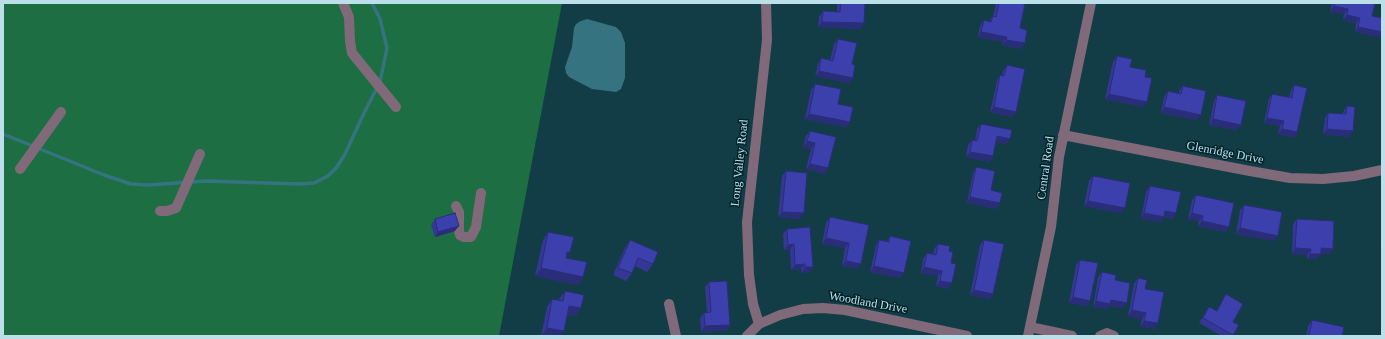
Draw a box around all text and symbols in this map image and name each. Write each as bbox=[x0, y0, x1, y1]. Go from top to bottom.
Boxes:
street label: Long Valley Road bbox=[728, 119, 752, 207]
street label: Central Road bbox=[1034, 135, 1058, 201]
street label: Glenridge Drive bbox=[1185, 138, 1265, 168]
street label: Woodland Drive bbox=[828, 289, 908, 317]

